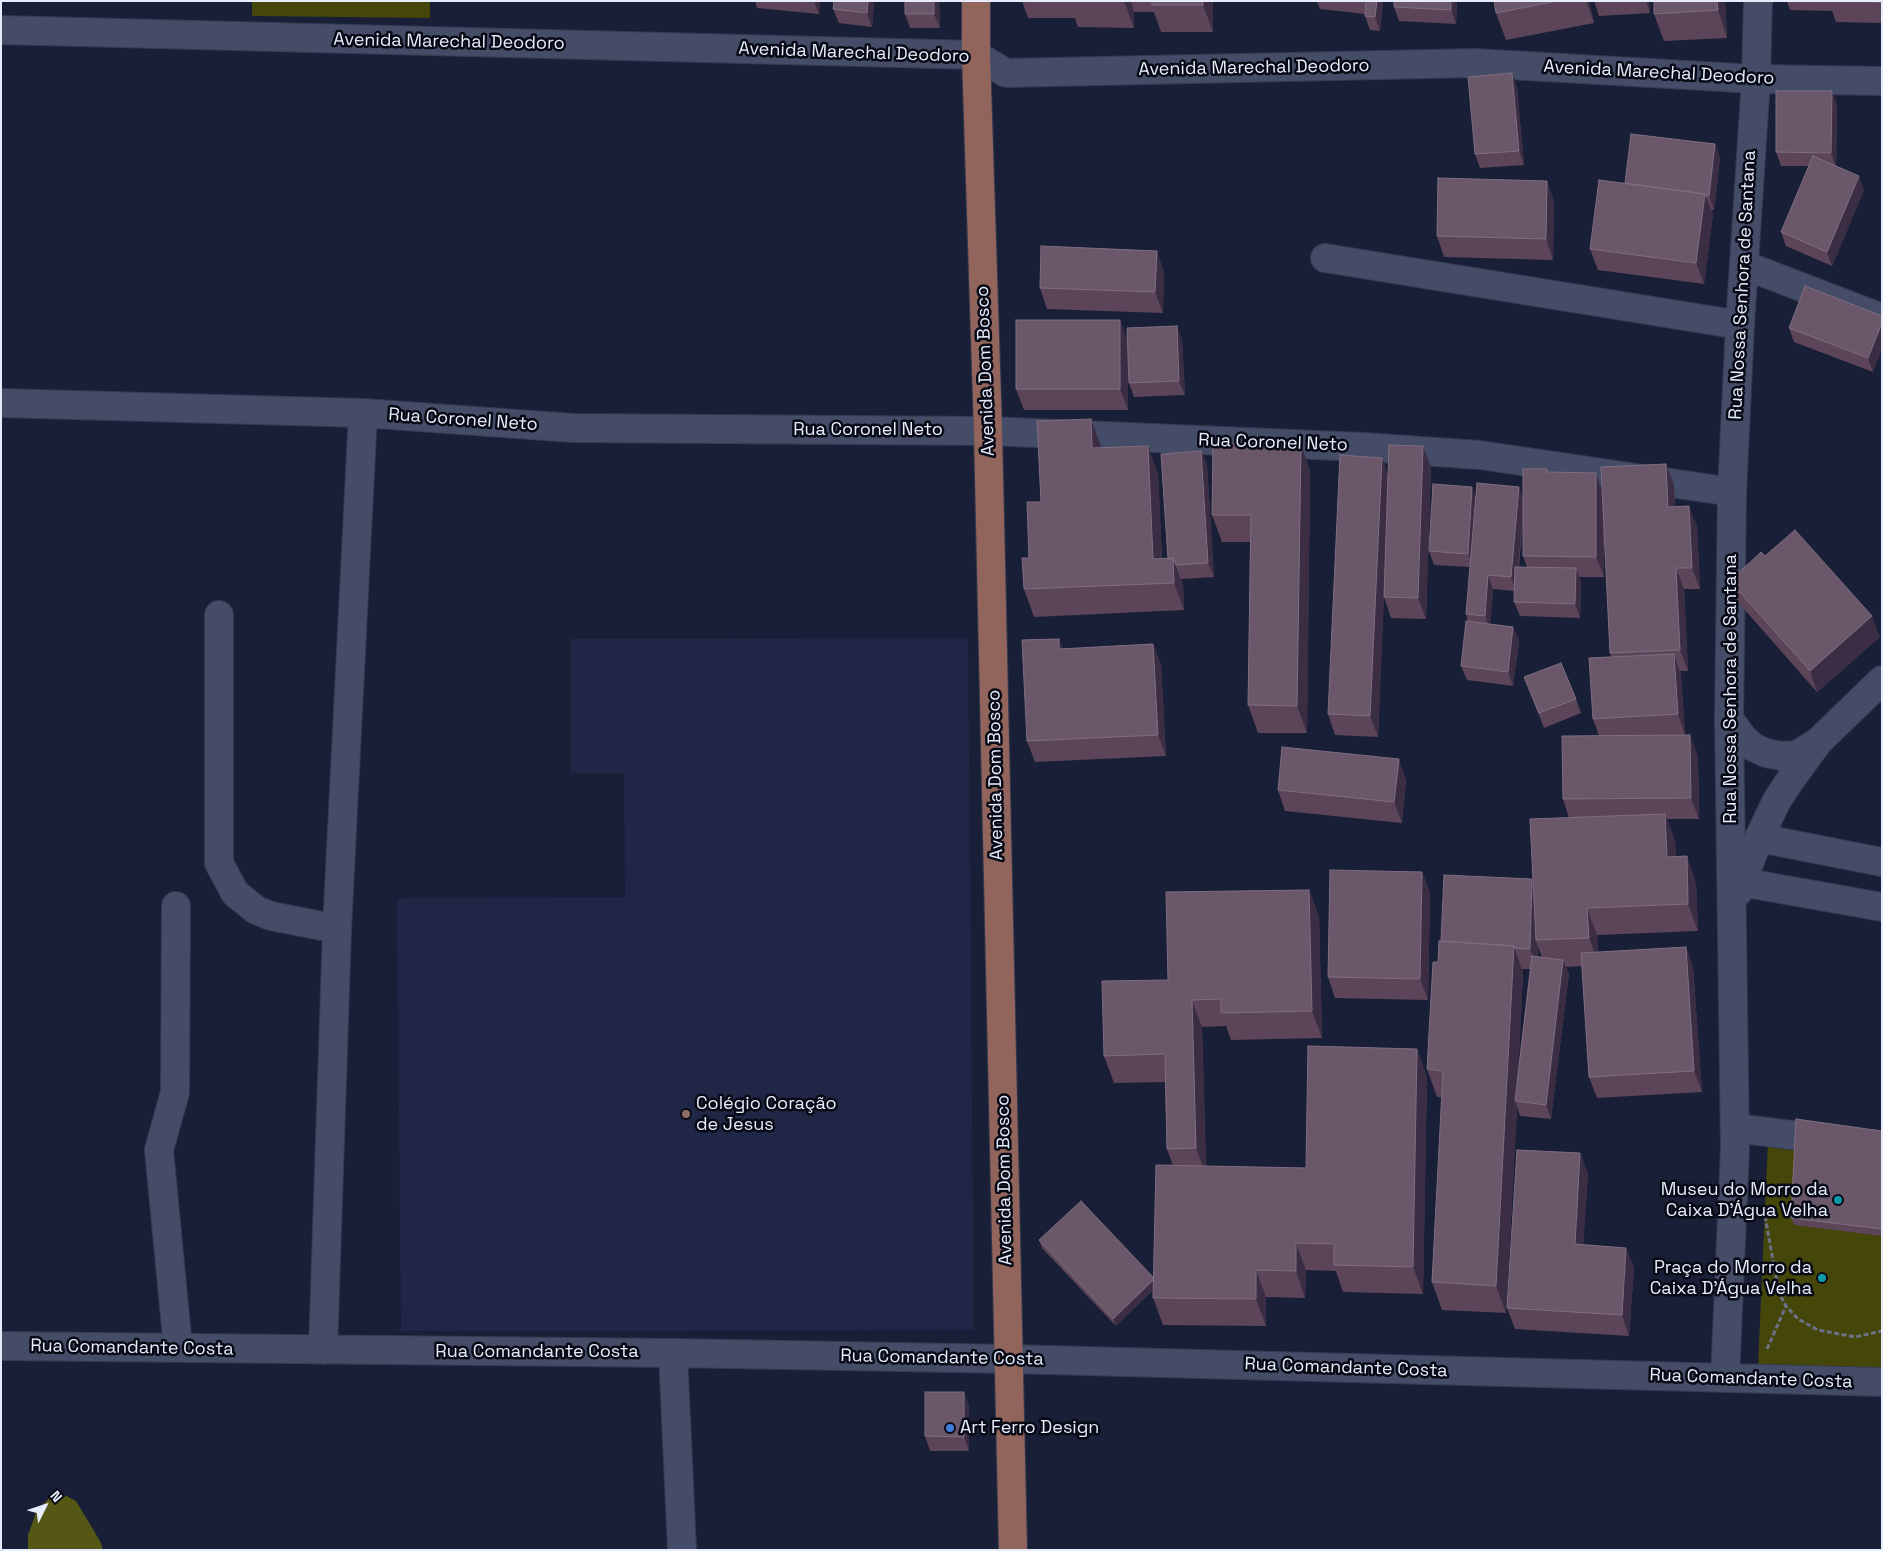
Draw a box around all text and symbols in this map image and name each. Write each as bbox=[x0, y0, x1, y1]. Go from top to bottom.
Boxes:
street label: Avenida Marechal Deodoro bbox=[333, 29, 565, 55]
street label: Avenida Marechal Deodoro bbox=[738, 38, 970, 68]
street label: Avenida Marechal Deodoro bbox=[1138, 55, 1370, 81]
street label: Avenida Marechal Deodoro bbox=[1543, 56, 1775, 90]
street label: Rua Nossa Senhora de Santana bbox=[1725, 150, 1761, 420]
street label: Avenida Dom Bosco bbox=[972, 285, 1000, 457]
street label: Rua Coronel Neto bbox=[388, 404, 538, 436]
street label: Rua Coronel Neto bbox=[793, 419, 943, 441]
street label: Rua Coronel Neto bbox=[1198, 430, 1348, 456]
street label: Rua Nossa Senhora de Santana bbox=[1720, 554, 1742, 824]
street label: Avenida Dom Bosco bbox=[984, 690, 1008, 860]
place label: Colégio Coração de Jesus bbox=[696, 1093, 837, 1136]
street label: Avenida Dom Bosco bbox=[993, 1095, 1017, 1265]
marker: Colégio Coração de Jesus bbox=[680, 1108, 692, 1120]
place label: Museu do Morro da Caixa D'Água Velha bbox=[1661, 1179, 1828, 1222]
marker: Museu do Morro da Caixa D'Água Velha bbox=[1832, 1194, 1844, 1206]
place label: Praça do Morro da Caixa D'Água Velha bbox=[1650, 1257, 1812, 1300]
marker: Praça do Morro da Caixa D'Água Velha bbox=[1816, 1272, 1828, 1284]
street label: Rua Comandante Costa bbox=[30, 1335, 234, 1361]
street label: Rua Comandante Costa bbox=[435, 1341, 639, 1363]
street label: Rua Comandante Costa bbox=[840, 1345, 1044, 1371]
street label: Rua Comandante Costa bbox=[1244, 1354, 1448, 1382]
street label: Rua Comandante Costa bbox=[1649, 1365, 1853, 1393]
place label: Art Ferro Design bbox=[960, 1417, 1099, 1439]
marker: Art Ferro Design bbox=[944, 1422, 956, 1434]
north arrow bbox=[20, 1481, 70, 1531]
text: N bbox=[46, 1487, 66, 1506]

